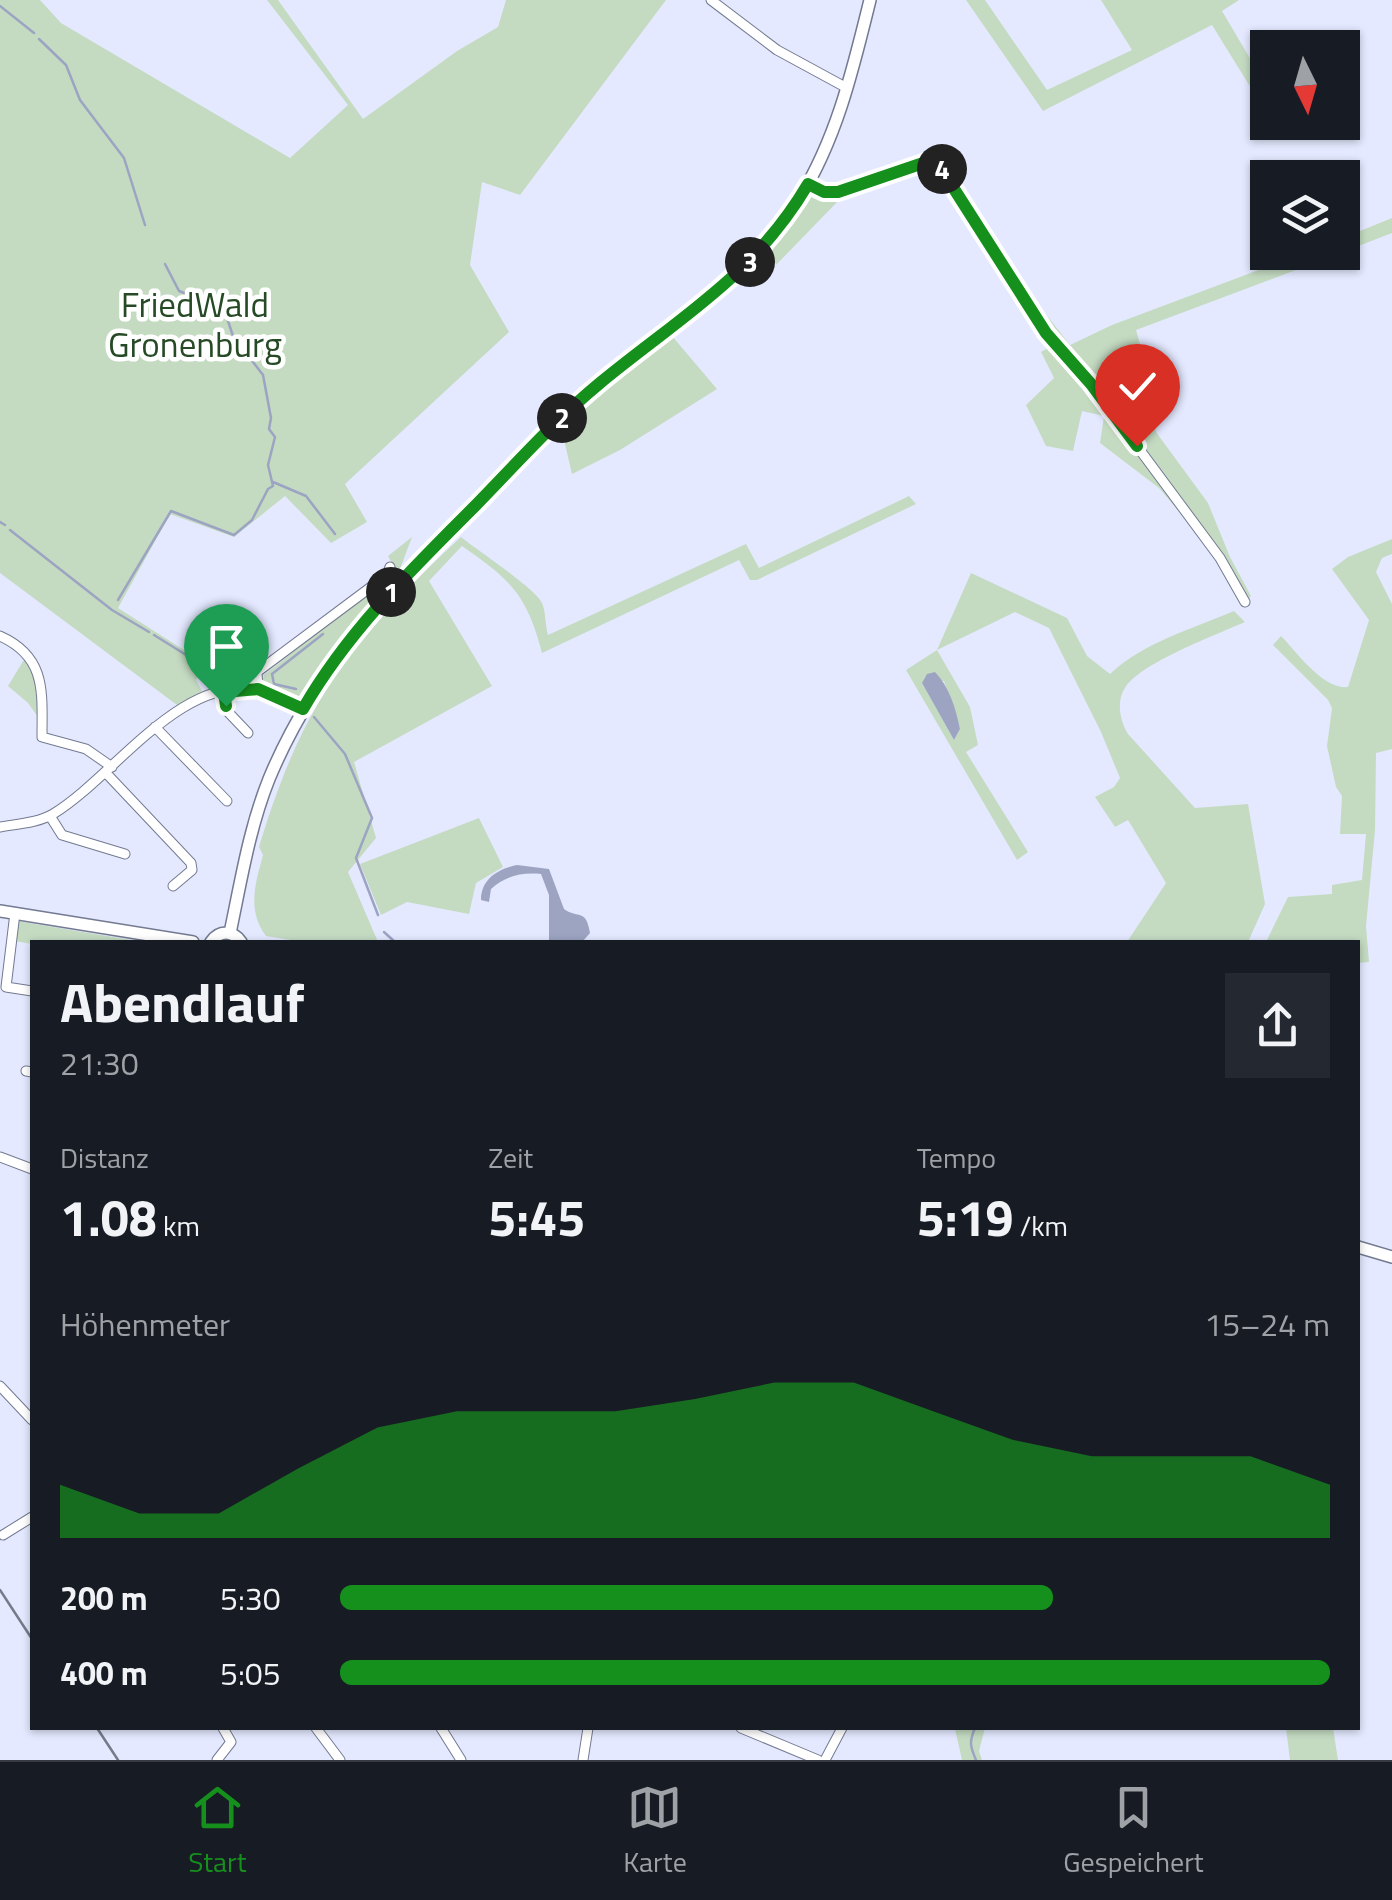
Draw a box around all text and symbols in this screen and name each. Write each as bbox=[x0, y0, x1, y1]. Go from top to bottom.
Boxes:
north arrow bbox=[1250, 30, 1360, 140]
map controls bbox=[1250, 30, 1360, 270]
pin: 4 bbox=[917, 144, 967, 194]
text: 4 bbox=[934, 147, 950, 190]
button: layers bbox=[1250, 160, 1360, 270]
pin: 3 bbox=[725, 237, 775, 287]
text: 3 bbox=[742, 240, 758, 283]
park label: FriedWald Gronenburg bbox=[108, 277, 282, 371]
pin bbox=[1095, 344, 1180, 447]
icon: check bbox=[1110, 359, 1165, 414]
pin: 2 bbox=[537, 393, 587, 443]
text: 2 bbox=[554, 396, 570, 439]
pin: 1 bbox=[366, 567, 416, 617]
text: 1 bbox=[383, 570, 399, 613]
pin bbox=[184, 604, 269, 707]
icon: arrive bbox=[199, 619, 254, 674]
text: Abendlauf bbox=[60, 960, 305, 1043]
button: share bbox=[1225, 973, 1330, 1078]
text: 21:30 bbox=[60, 1039, 139, 1087]
text: Distanz bbox=[60, 1136, 149, 1179]
text: Zeit bbox=[488, 1136, 533, 1179]
text: Tempo bbox=[917, 1136, 996, 1179]
text: 1.08 bbox=[60, 1179, 157, 1255]
text: 5:45 bbox=[488, 1179, 585, 1255]
text: 5:19 bbox=[917, 1179, 1013, 1255]
text: km bbox=[157, 1204, 200, 1247]
text: /km bbox=[1013, 1204, 1068, 1247]
text: Höhenmeter bbox=[60, 1300, 230, 1348]
text: 15–24 m bbox=[1204, 1300, 1330, 1348]
text: 200 m bbox=[60, 1574, 148, 1622]
text: 5:30 bbox=[220, 1574, 281, 1622]
text: 400 m bbox=[60, 1649, 148, 1697]
text: 5:05 bbox=[220, 1649, 281, 1697]
tab: Start bbox=[188, 1780, 247, 1883]
tab: Karte bbox=[623, 1780, 687, 1883]
tab: Gespeichert bbox=[1063, 1780, 1204, 1883]

